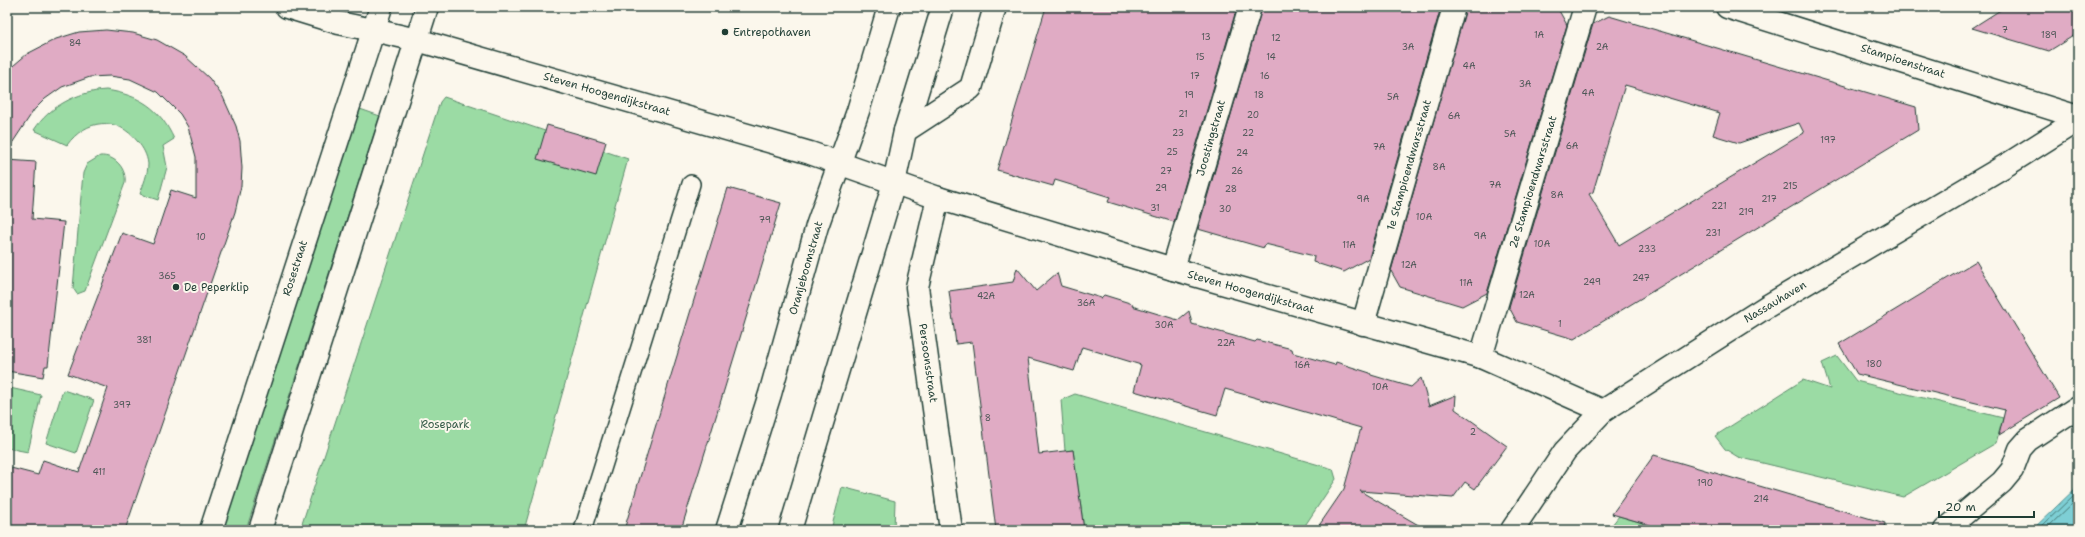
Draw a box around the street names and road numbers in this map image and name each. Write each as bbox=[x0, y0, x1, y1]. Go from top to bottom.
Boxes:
street label: Stampioenstraat bbox=[1859, 40, 1947, 82]
street label: Steven Hoogendijkstraat bbox=[542, 69, 672, 119]
street label: Joostingstraat bbox=[1193, 98, 1229, 178]
street label: 1e Stampioendwarsstraat bbox=[1383, 98, 1435, 232]
street label: 2e Stampioendwarsstraat bbox=[1506, 114, 1560, 250]
street label: Oranjeboomstraat bbox=[785, 219, 827, 317]
street label: Rosestraat bbox=[279, 238, 311, 298]
street label: Steven Hoogendijkstraat bbox=[1186, 267, 1316, 317]
street label: Nassauhaven bbox=[1741, 277, 1809, 327]
street label: Persoonsstraat bbox=[915, 322, 941, 404]

